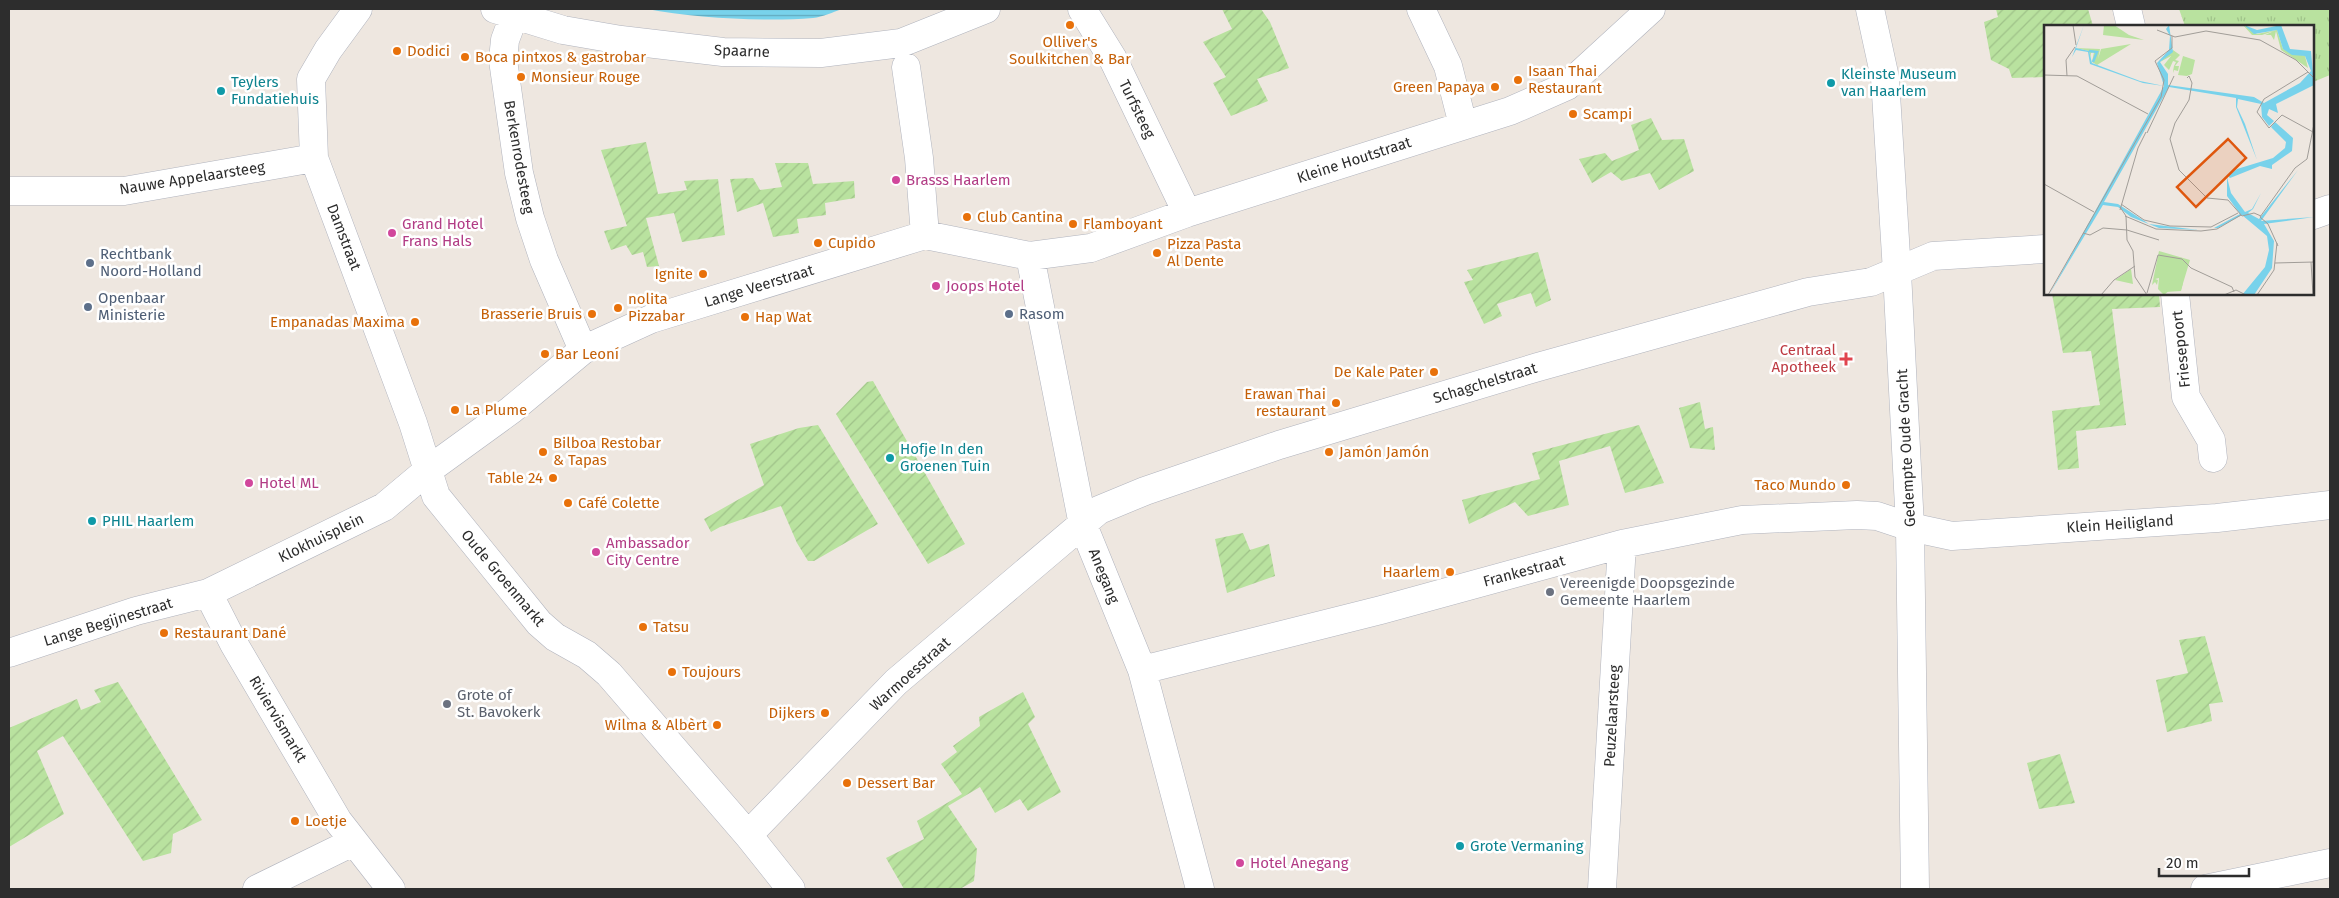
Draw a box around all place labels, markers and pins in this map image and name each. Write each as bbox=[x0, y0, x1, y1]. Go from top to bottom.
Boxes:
marker: Olliver's Soulkitchen & Bar bbox=[1064, 19, 1076, 31]
place label: Olliver's Soulkitchen & Bar bbox=[1009, 33, 1131, 68]
place label: Dodici bbox=[407, 42, 450, 60]
marker: Dodici bbox=[391, 45, 403, 57]
place label: Boca pintxos & gastrobar bbox=[475, 48, 646, 66]
marker: Boca pintxos & gastrobar bbox=[459, 51, 471, 63]
place label: Isaan Thai Restaurant bbox=[1528, 62, 1602, 97]
place label: Kleinste Museum van Haarlem bbox=[1841, 65, 1957, 100]
place label: Monsieur Rouge bbox=[531, 68, 640, 86]
marker: Monsieur Rouge bbox=[515, 71, 527, 83]
place label: Teylers Fundatiehuis bbox=[231, 73, 319, 108]
marker: Isaan Thai Restaurant bbox=[1512, 74, 1524, 86]
marker: Kleinste Museum van Haarlem bbox=[1825, 77, 1837, 89]
place label: Green Papaya bbox=[1393, 78, 1485, 96]
marker: Green Papaya bbox=[1489, 81, 1501, 93]
marker: Teylers Fundatiehuis bbox=[215, 85, 227, 97]
place label: Scampi bbox=[1583, 105, 1632, 123]
marker: Scampi bbox=[1567, 108, 1579, 120]
place label: Brasss Haarlem bbox=[906, 171, 1011, 189]
marker: Brasss Haarlem bbox=[890, 174, 902, 186]
place label: Club Cantina bbox=[977, 208, 1063, 226]
marker: Club Cantina bbox=[961, 211, 973, 223]
place label: Grand Hotel Frans Hals bbox=[402, 215, 484, 250]
place label: Flamboyant bbox=[1083, 215, 1163, 233]
marker: Flamboyant bbox=[1067, 218, 1079, 230]
marker: Grand Hotel Frans Hals bbox=[386, 227, 398, 239]
place label: Cupido bbox=[828, 234, 876, 252]
place label: Pizza Pasta Al Dente bbox=[1167, 235, 1241, 270]
marker: Cupido bbox=[812, 237, 824, 249]
place label: Rechtbank Noord-Holland bbox=[100, 245, 202, 280]
marker: Pizza Pasta Al Dente bbox=[1151, 247, 1163, 259]
marker: Rechtbank Noord-Holland bbox=[84, 257, 96, 269]
place label: Ignite bbox=[654, 265, 693, 283]
marker: Ignite bbox=[697, 268, 709, 280]
place label: Joops Hotel bbox=[946, 277, 1025, 295]
marker: Joops Hotel bbox=[930, 280, 942, 292]
place label: Openbaar Ministerie bbox=[98, 289, 166, 324]
place label: nolita Pizzabar bbox=[628, 290, 685, 325]
marker: Openbaar Ministerie bbox=[82, 301, 94, 313]
marker: nolita Pizzabar bbox=[612, 302, 624, 314]
place label: Brasserie Bruis bbox=[481, 305, 582, 323]
place label: Rasom bbox=[1019, 305, 1065, 323]
marker: Brasserie Bruis bbox=[586, 308, 598, 320]
place label: Hap Wat bbox=[755, 308, 812, 326]
marker: Rasom bbox=[1003, 308, 1015, 320]
marker: Hap Wat bbox=[739, 311, 751, 323]
place label: Empanadas Maxima bbox=[270, 313, 405, 331]
marker: Empanadas Maxima bbox=[409, 316, 421, 328]
place label: Centraal Apotheek bbox=[1771, 341, 1837, 376]
place label: Bar Leoní bbox=[555, 345, 619, 363]
marker: Bar Leoní bbox=[539, 348, 551, 360]
marker: Centraal Apotheek bbox=[1840, 353, 1852, 365]
place label: De Kale Pater bbox=[1334, 363, 1424, 381]
marker: De Kale Pater bbox=[1428, 366, 1440, 378]
place label: Erawan Thai restaurant bbox=[1244, 385, 1327, 420]
marker: Erawan Thai restaurant bbox=[1330, 397, 1342, 409]
place label: La Plume bbox=[465, 401, 527, 419]
marker: La Plume bbox=[449, 404, 461, 416]
place label: Bilboa Restobar & Tapas bbox=[553, 434, 661, 469]
place label: Hofje In den Groenen Tuin bbox=[900, 440, 990, 475]
place label: Jamón Jamón bbox=[1339, 443, 1429, 461]
marker: Bilboa Restobar & Tapas bbox=[537, 446, 549, 458]
marker: Jamón Jamón bbox=[1323, 446, 1335, 458]
marker: Hofje In den Groenen Tuin bbox=[884, 452, 896, 464]
place label: Table 24 bbox=[487, 469, 543, 487]
marker: Table 24 bbox=[547, 472, 559, 484]
place label: Hotel ML bbox=[259, 474, 319, 492]
place label: Taco Mundo bbox=[1754, 476, 1836, 494]
marker: Hotel ML bbox=[243, 477, 255, 489]
marker: Taco Mundo bbox=[1840, 479, 1852, 491]
place label: Café Colette bbox=[578, 494, 660, 512]
marker: Café Colette bbox=[562, 497, 574, 509]
place label: PHIL Haarlem bbox=[102, 512, 194, 530]
marker: PHIL Haarlem bbox=[86, 515, 98, 527]
place label: Ambassador City Centre bbox=[606, 534, 690, 569]
marker: Ambassador City Centre bbox=[590, 546, 602, 558]
place label: Haarlem bbox=[1382, 563, 1440, 581]
marker: Haarlem bbox=[1444, 566, 1456, 578]
place label: Vereenigde Doopsgezinde Gemeente Haarlem bbox=[1560, 574, 1735, 609]
marker: Vereenigde Doopsgezinde Gemeente Haarlem bbox=[1544, 586, 1556, 598]
place label: Tatsu bbox=[653, 618, 689, 636]
marker: Tatsu bbox=[637, 621, 649, 633]
place label: Restaurant Dané bbox=[174, 624, 286, 642]
marker: Restaurant Dané bbox=[158, 627, 170, 639]
place label: Toujours bbox=[682, 663, 741, 681]
marker: Toujours bbox=[666, 666, 678, 678]
place label: Grote of St. Bavokerk bbox=[457, 686, 541, 721]
marker: Grote of St. Bavokerk bbox=[441, 698, 453, 710]
place label: Dijkers bbox=[769, 704, 815, 722]
marker: Dijkers bbox=[819, 707, 831, 719]
place label: Wilma & Albèrt bbox=[605, 716, 708, 734]
marker: Wilma & Albèrt bbox=[711, 719, 723, 731]
place label: Dessert Bar bbox=[857, 774, 935, 792]
marker: Dessert Bar bbox=[841, 777, 853, 789]
place label: Loetje bbox=[305, 812, 347, 830]
marker: Loetje bbox=[289, 815, 301, 827]
place label: Grote Vermaning bbox=[1470, 837, 1584, 855]
marker: Grote Vermaning bbox=[1454, 840, 1466, 852]
place label: Hotel Anegang bbox=[1250, 854, 1349, 872]
marker: Hotel Anegang bbox=[1234, 857, 1246, 869]

